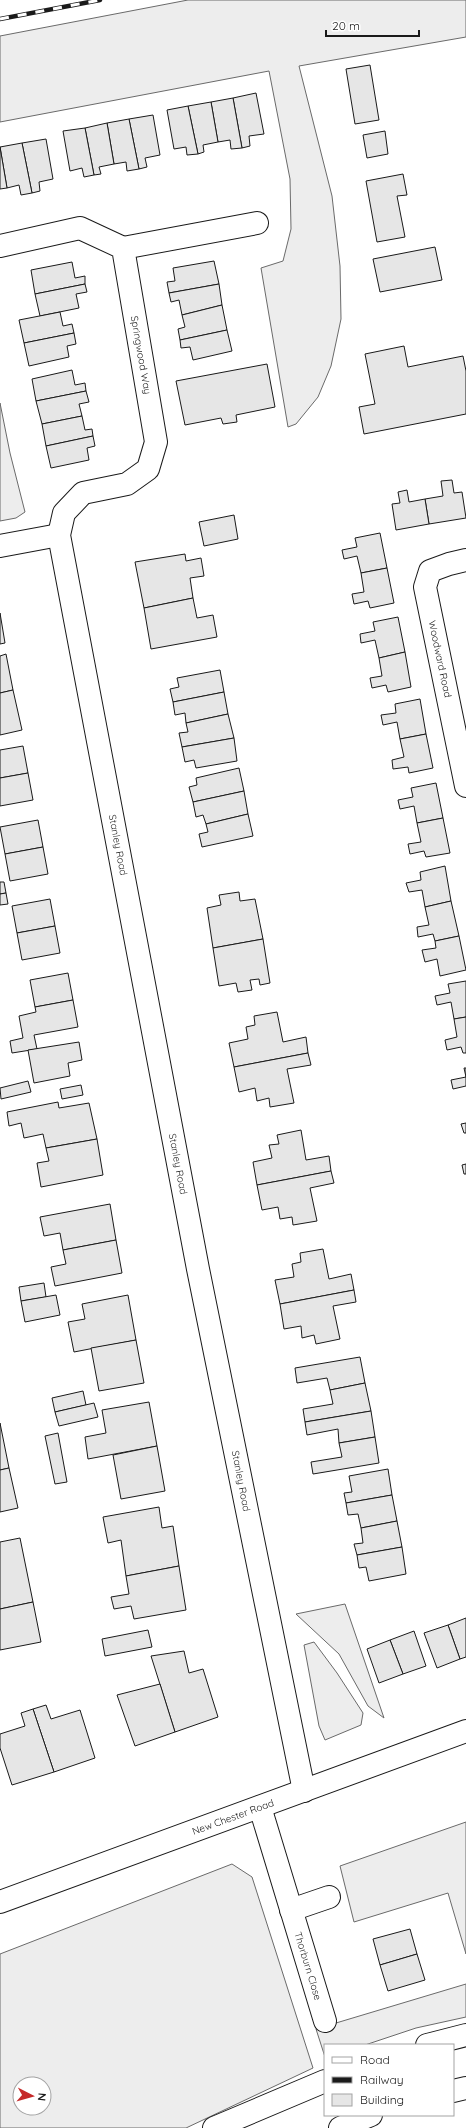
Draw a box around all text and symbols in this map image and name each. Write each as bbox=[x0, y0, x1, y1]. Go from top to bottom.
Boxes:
scale bar bbox=[326, 12, 419, 38]
text: 20 m bbox=[332, 18, 360, 33]
street label: Springwood Way bbox=[128, 315, 154, 395]
street label: Woodward Road bbox=[425, 619, 455, 699]
street label: Stanley Road bbox=[106, 813, 130, 877]
street label: Stanley Road bbox=[166, 1132, 190, 1196]
street label: Stanley Road bbox=[229, 1449, 253, 1513]
street label: New Chester Road bbox=[190, 1796, 276, 1838]
street label: Thorburn Close bbox=[291, 1930, 325, 2002]
legend bbox=[324, 2044, 454, 2116]
text: Road bbox=[360, 2052, 390, 2067]
text: Railway bbox=[360, 2072, 404, 2087]
north arrow bbox=[12, 2076, 52, 2116]
text: N bbox=[35, 2092, 49, 2102]
text: Building bbox=[360, 2092, 404, 2107]

